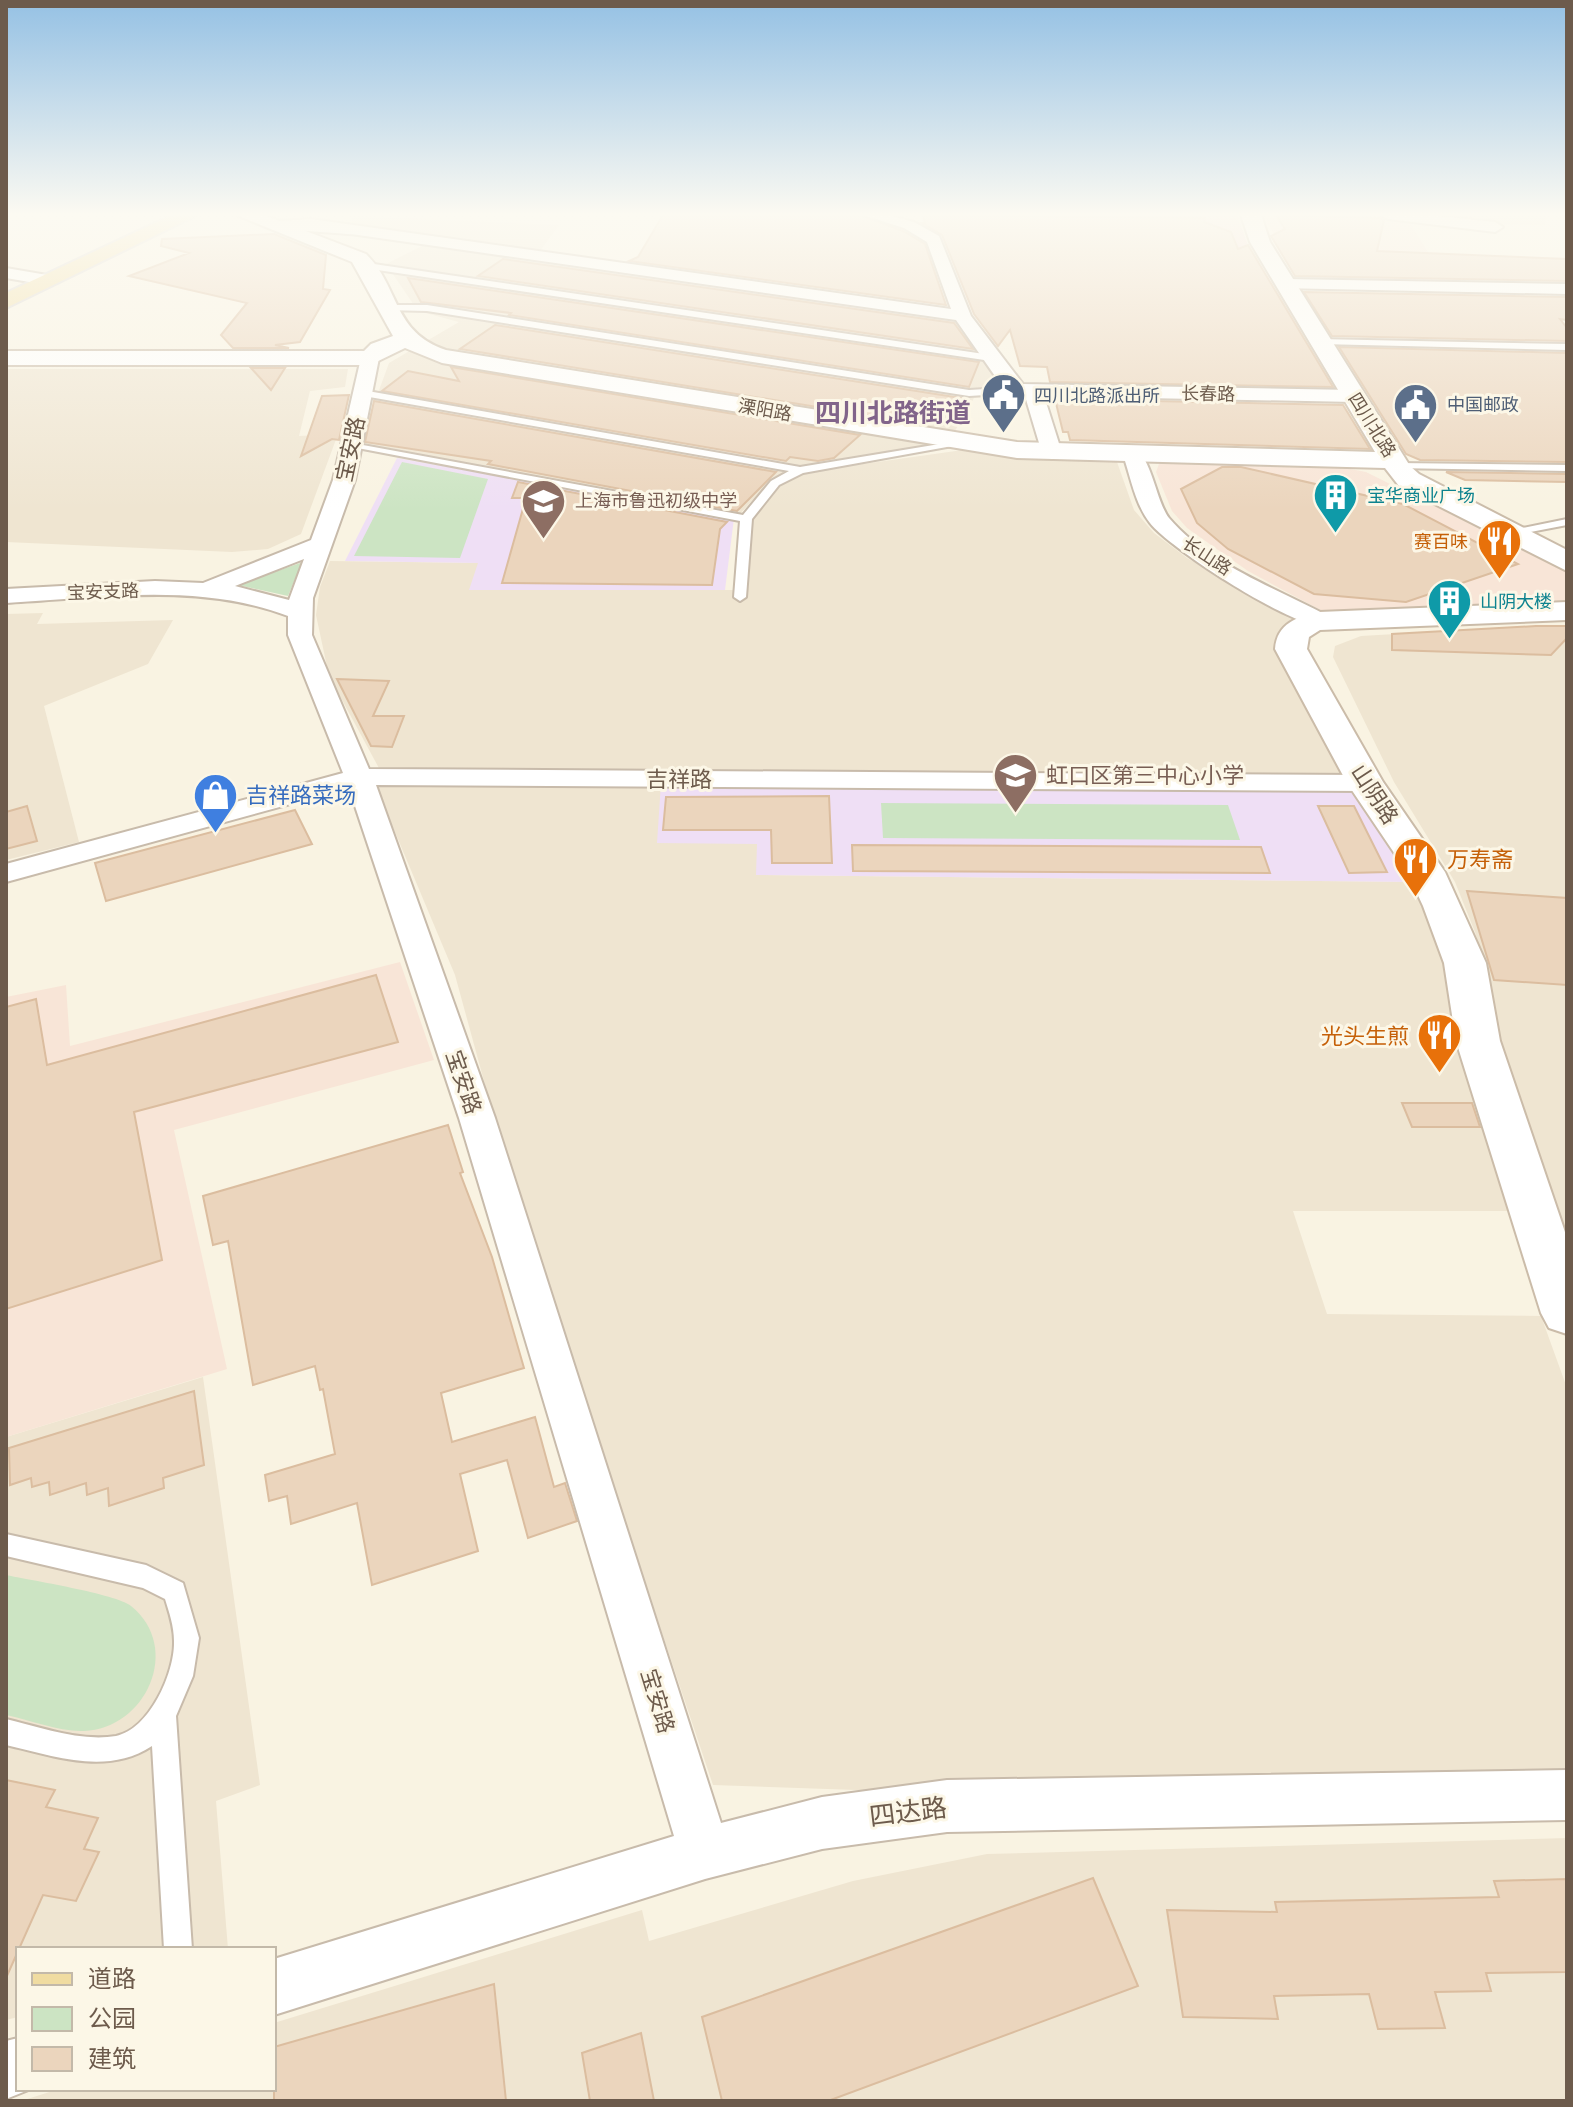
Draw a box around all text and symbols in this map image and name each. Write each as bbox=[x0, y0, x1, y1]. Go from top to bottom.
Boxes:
public building icon: 四川北路派出所 bbox=[979, 372, 1027, 435]
public building icon: 中国邮政 bbox=[1392, 381, 1440, 444]
street label: 长春路 bbox=[1181, 383, 1235, 403]
place label: 四川北路派出所 bbox=[1034, 385, 1160, 405]
street label: 四川北路 bbox=[1345, 389, 1400, 460]
street label: 溧阳路 bbox=[737, 394, 793, 424]
place label: 中国邮政 bbox=[1447, 394, 1519, 414]
district label: 四川北路街道 bbox=[815, 398, 971, 427]
street label: 宝安路 bbox=[330, 414, 369, 484]
building icon: 宝华商业广场 bbox=[1312, 472, 1360, 535]
school or university icon: 上海市鲁迅初级中学 bbox=[520, 477, 568, 540]
place label: 宝华商业广场 bbox=[1367, 485, 1475, 505]
place label: 上海市鲁迅初级中学 bbox=[575, 490, 737, 510]
restaurant icon: 赛百味 bbox=[1475, 518, 1523, 581]
place label: 赛百味 bbox=[1414, 531, 1468, 551]
street label: 长山路 bbox=[1179, 532, 1236, 578]
building icon: 山阴大楼 bbox=[1425, 578, 1473, 641]
street label: 宝安支路 bbox=[67, 580, 139, 602]
place label: 山阴大楼 bbox=[1480, 591, 1552, 611]
school or university icon: 虹口区第三中心小学 bbox=[991, 751, 1039, 814]
street label: 山阴路 bbox=[1347, 759, 1404, 828]
place label: 虹口区第三中心小学 bbox=[1046, 762, 1244, 787]
street label: 吉祥路 bbox=[646, 766, 712, 791]
shop icon: 吉祥路菜场 bbox=[191, 771, 239, 834]
place label: 吉祥路菜场 bbox=[246, 782, 356, 807]
restaurant icon: 万寿斋 bbox=[1392, 835, 1440, 898]
place label: 万寿斋 bbox=[1447, 846, 1513, 871]
restaurant icon: 光头生煎 bbox=[1416, 1012, 1464, 1075]
place label: 光头生煎 bbox=[1321, 1023, 1409, 1048]
street label: 宝安路 bbox=[442, 1047, 487, 1117]
street label: 宝安路 bbox=[637, 1666, 680, 1736]
street label: 四达路 bbox=[867, 1792, 948, 1831]
legend bbox=[16, 1947, 276, 2091]
text: 道路 bbox=[88, 1965, 136, 1992]
text: 公园 bbox=[88, 2005, 136, 2032]
text: 建筑 bbox=[88, 2045, 136, 2072]

